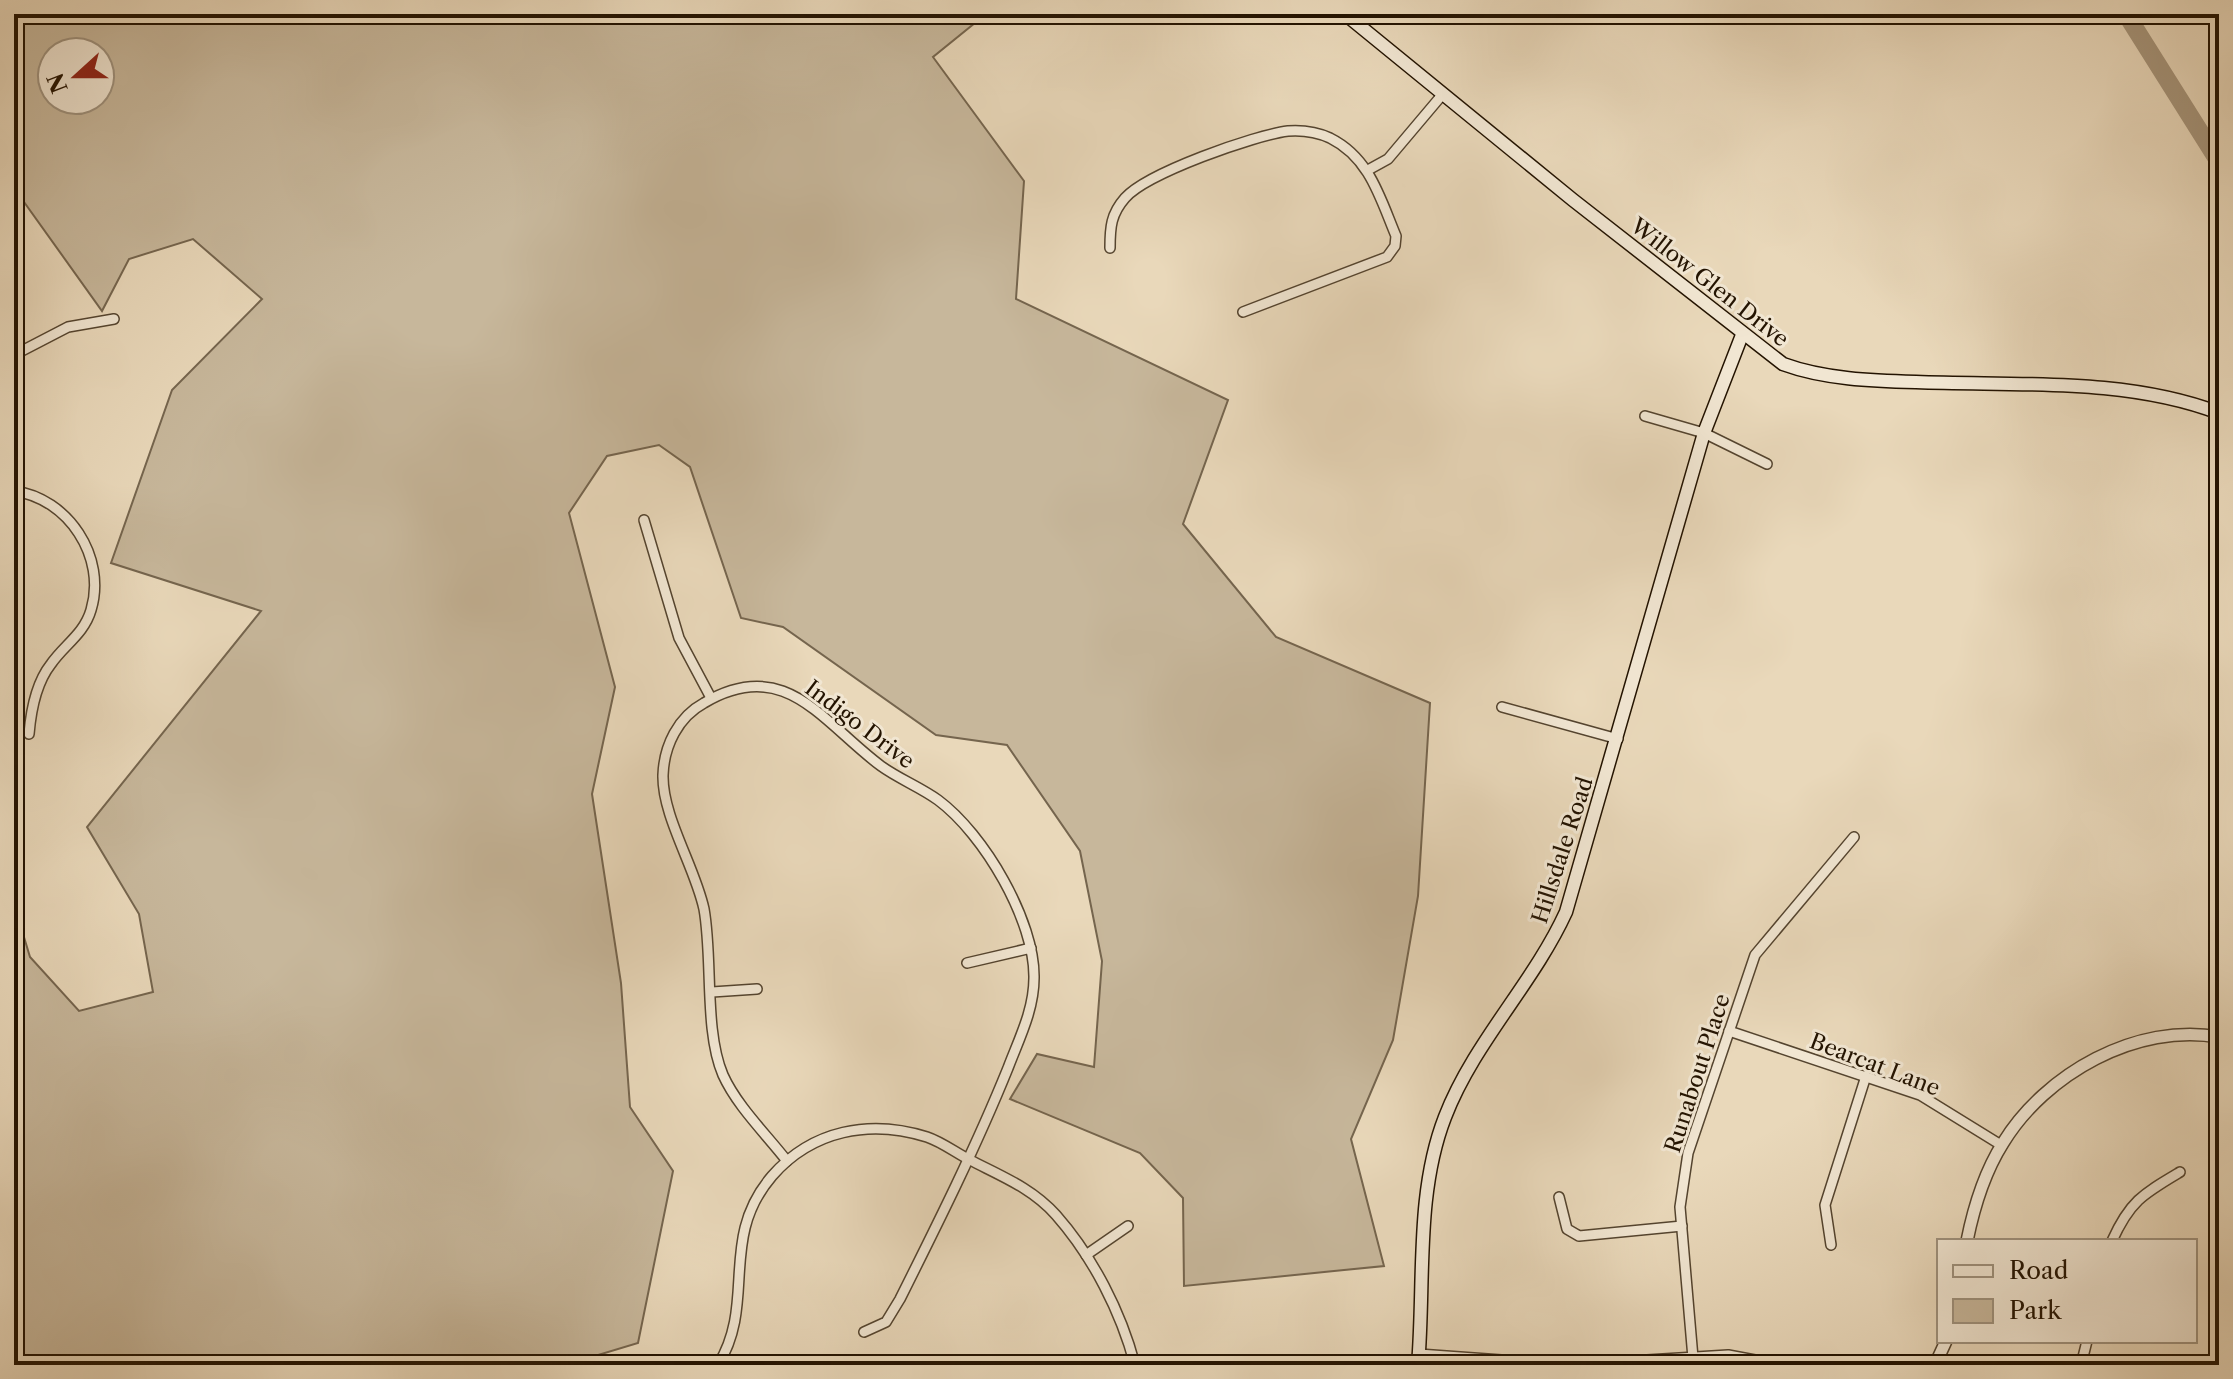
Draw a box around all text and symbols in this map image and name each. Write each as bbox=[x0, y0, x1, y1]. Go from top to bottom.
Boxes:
north arrow bbox=[36, 36, 116, 116]
text: N bbox=[42, 69, 74, 97]
street label: Willow Glen Drive bbox=[1624, 212, 1794, 353]
street label: Indigo Drive bbox=[800, 674, 920, 774]
street label: Hillsdale Road bbox=[1526, 774, 1599, 927]
street label: Runabout Place bbox=[1659, 990, 1736, 1156]
street label: Bearcat Lane bbox=[1806, 1027, 1944, 1102]
legend bbox=[1937, 1239, 2197, 1343]
text: Road bbox=[2009, 1256, 2069, 1285]
text: Park bbox=[2009, 1296, 2062, 1325]

